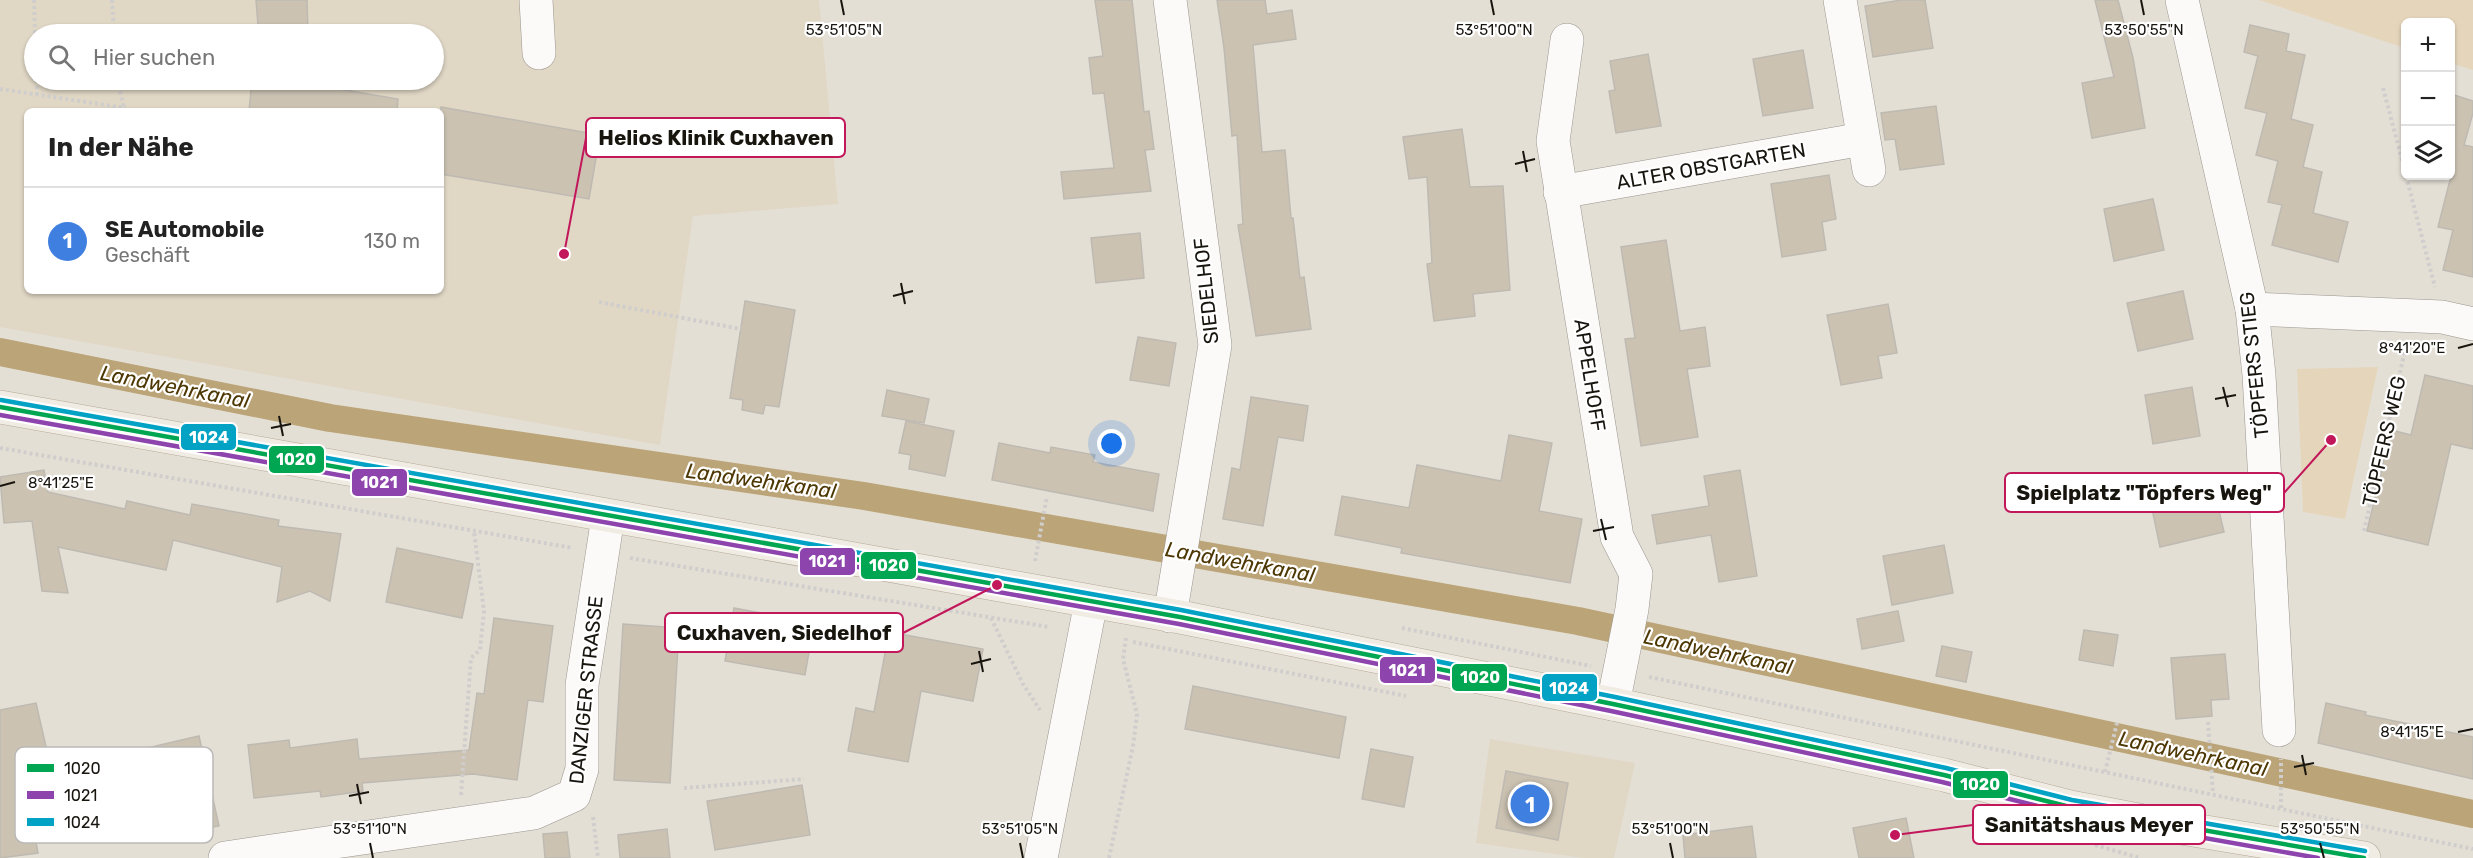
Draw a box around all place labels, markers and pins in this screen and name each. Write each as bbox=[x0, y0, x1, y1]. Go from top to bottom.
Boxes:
callout: Helios Klinik Cuxhaven bbox=[586, 118, 845, 157]
callout: Spielplatz "Töpfers Weg" bbox=[2005, 473, 2284, 512]
callout: Cuxhaven, Siedelhof bbox=[665, 613, 903, 652]
pin: 1 bbox=[1510, 782, 1550, 826]
callout: Sanitätshaus Meyer bbox=[1973, 805, 2205, 844]

